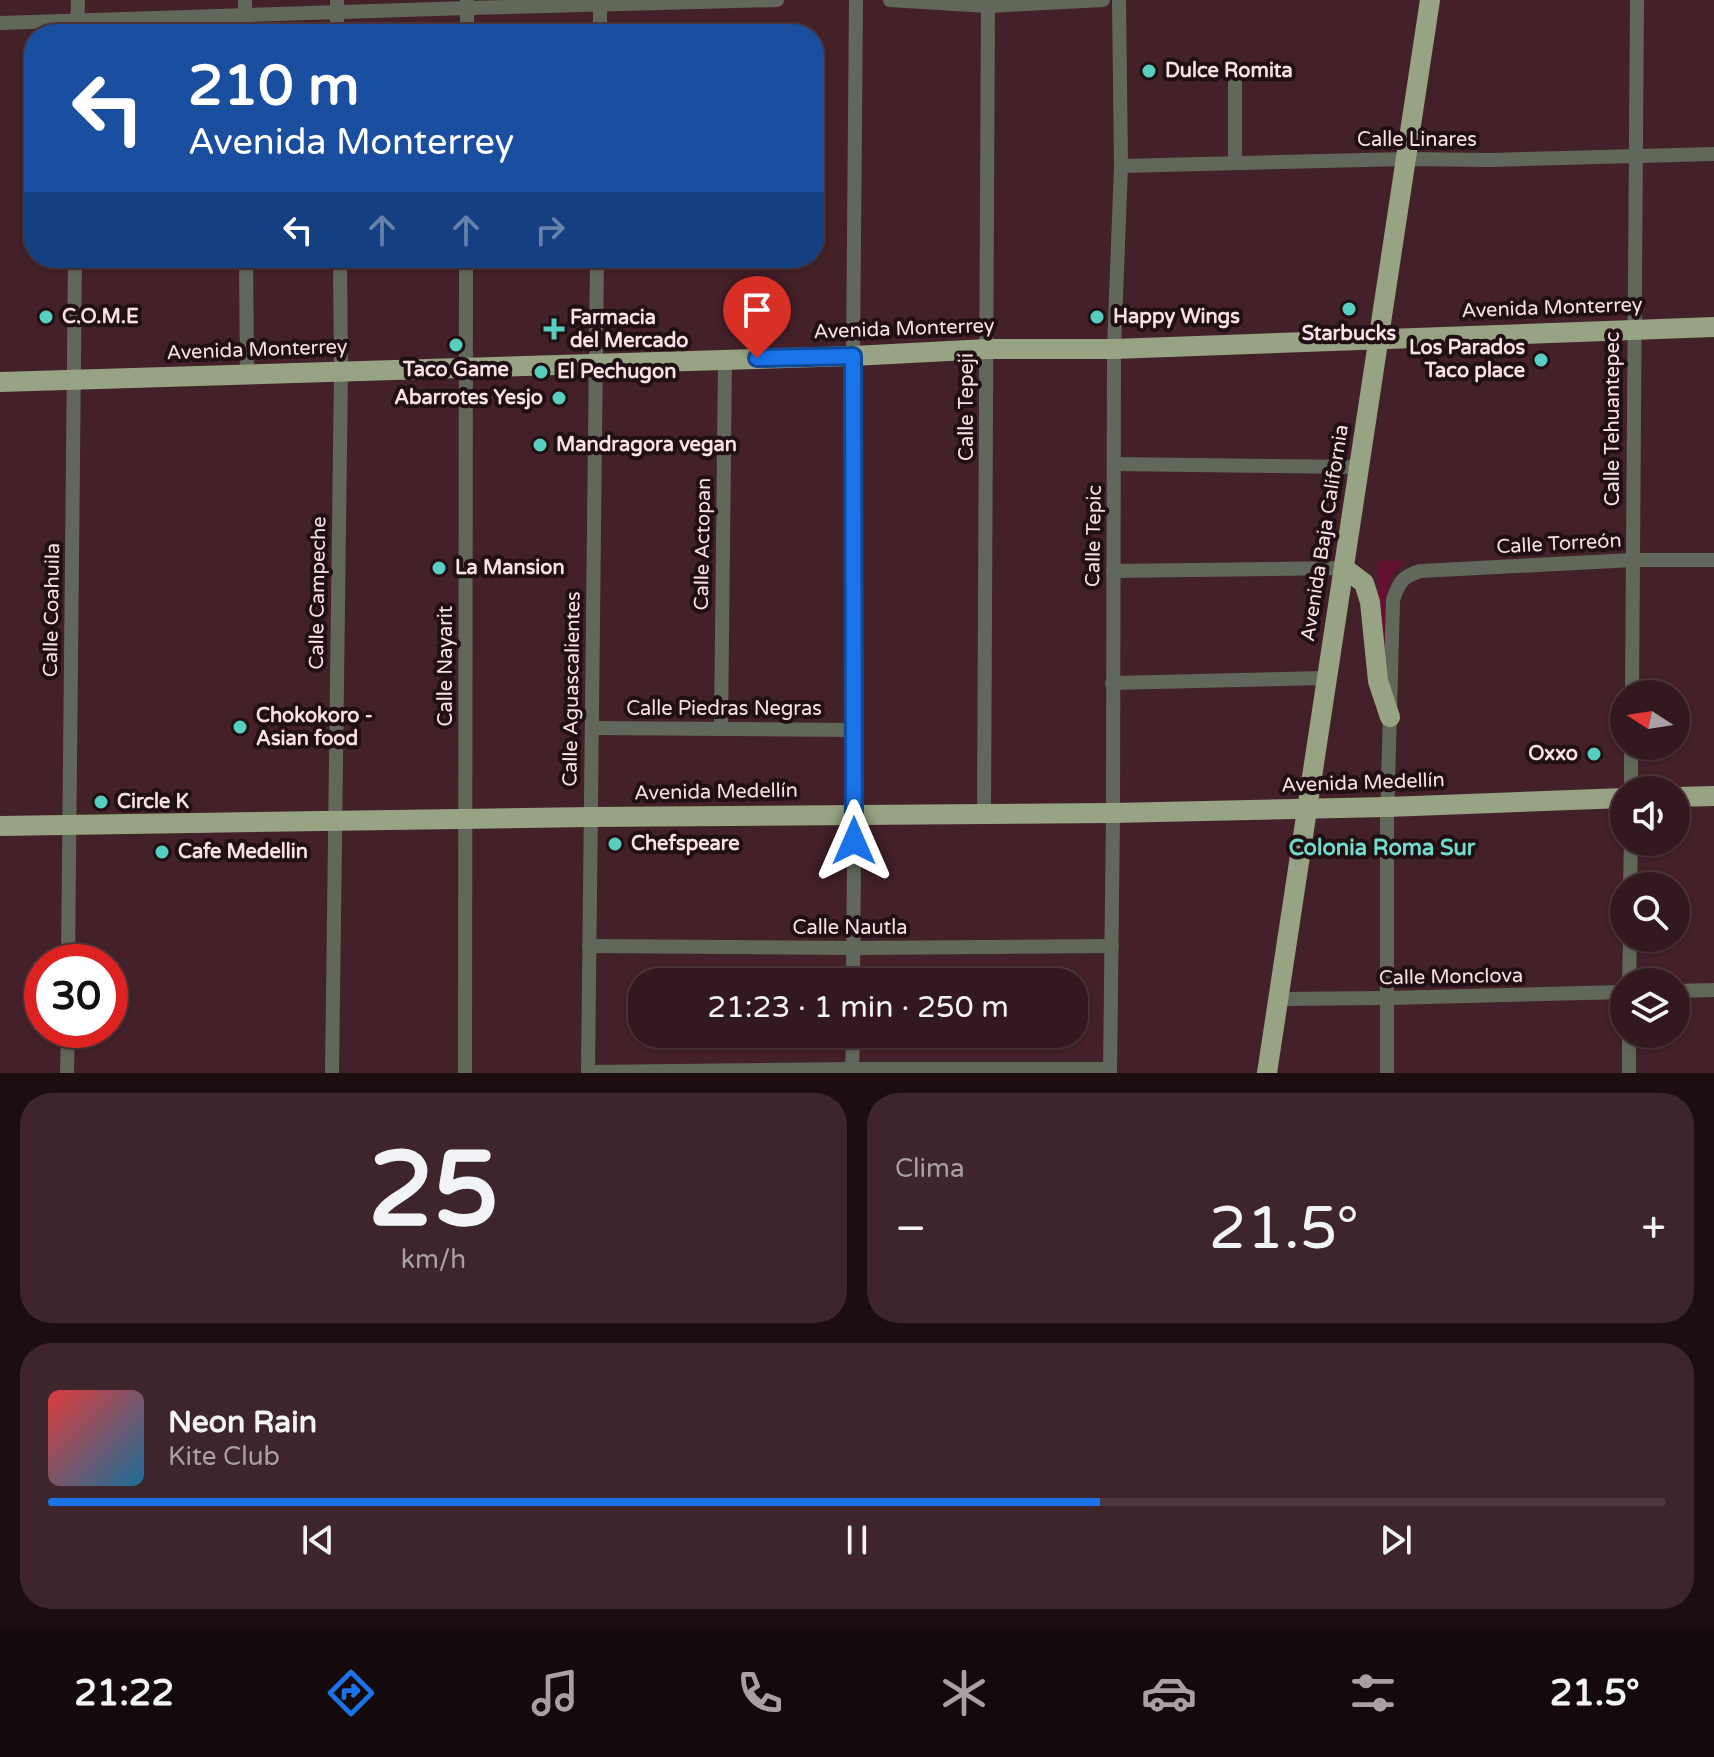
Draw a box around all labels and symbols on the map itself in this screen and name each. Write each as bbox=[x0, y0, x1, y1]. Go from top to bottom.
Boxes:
place label: Dulce Romita bbox=[1165, 59, 1293, 83]
marker: Dulce Romita bbox=[1140, 62, 1158, 80]
street label: Calle Linares bbox=[1357, 128, 1477, 152]
pin bbox=[723, 276, 791, 358]
street label: Avenida Monterrey bbox=[1461, 293, 1643, 323]
marker: Starbucks bbox=[1340, 300, 1358, 318]
place label: C.O.M.E bbox=[62, 305, 139, 329]
place label: Happy Wings bbox=[1113, 305, 1240, 329]
place label: Farmacia del Mercado bbox=[570, 306, 689, 353]
marker: C.O.M.E bbox=[37, 308, 55, 326]
marker: Happy Wings bbox=[1088, 308, 1106, 326]
street label: Avenida Monterrey bbox=[813, 314, 995, 344]
marker: Farmacia del Mercado bbox=[545, 320, 563, 338]
place label: Starbucks bbox=[1302, 322, 1397, 346]
street label: Calle Tehuantepec bbox=[1601, 332, 1625, 506]
street label: Avenida Monterrey bbox=[166, 335, 348, 365]
marker: Taco Game bbox=[447, 336, 465, 354]
place label: Los Parados Taco place bbox=[1409, 336, 1525, 383]
marker: Los Parados Taco place bbox=[1532, 351, 1550, 369]
street label: Calle Tepeji bbox=[955, 353, 979, 461]
place label: Taco Game bbox=[402, 358, 509, 382]
place label: El Pechugon bbox=[557, 360, 676, 384]
marker: El Pechugon bbox=[532, 363, 550, 381]
place label: Abarrotes Yesjo bbox=[394, 386, 543, 410]
marker: Abarrotes Yesjo bbox=[550, 389, 568, 407]
street label: Avenida Baja California bbox=[1296, 423, 1354, 643]
place label: Mandragora vegan bbox=[556, 433, 737, 457]
marker: Mandragora vegan bbox=[531, 436, 549, 454]
street label: Calle Actopan bbox=[690, 477, 716, 611]
street label: Calle Tepic bbox=[1081, 485, 1107, 587]
street label: Calle Campeche bbox=[305, 516, 331, 670]
street label: Calle Torreón bbox=[1496, 529, 1622, 559]
street label: Calle Coahuila bbox=[39, 543, 65, 677]
place label: La Mansion bbox=[455, 556, 565, 580]
marker: La Mansion bbox=[430, 559, 448, 577]
street label: Calle Aguascalientes bbox=[558, 591, 586, 787]
street label: Calle Nayarit bbox=[434, 605, 458, 726]
north arrow bbox=[1610, 680, 1690, 760]
street label: Calle Piedras Negras bbox=[626, 697, 822, 721]
place label: Chokokoro - Asian food bbox=[256, 704, 373, 751]
marker: Chokokoro - Asian food bbox=[231, 718, 249, 736]
place label: Oxxo bbox=[1528, 742, 1578, 766]
marker: Oxxo bbox=[1585, 745, 1603, 763]
street label: Avenida Medellín bbox=[1281, 768, 1445, 798]
street label: Avenida Medellín bbox=[634, 779, 798, 805]
place label: Circle K bbox=[117, 790, 189, 814]
marker: Circle K bbox=[92, 793, 110, 811]
position arrow bbox=[812, 799, 896, 883]
place label: Chefspeare bbox=[631, 832, 740, 856]
marker: Chefspeare bbox=[606, 835, 624, 853]
district label: Colonia Roma Sur bbox=[1289, 835, 1476, 861]
place label: Cafe Medellin bbox=[178, 840, 308, 864]
marker: Cafe Medellin bbox=[153, 843, 171, 861]
street label: Calle Nautla bbox=[793, 916, 907, 940]
speed limit sign: 30 bbox=[24, 944, 128, 1048]
street label: Calle Monclova bbox=[1379, 964, 1523, 990]

